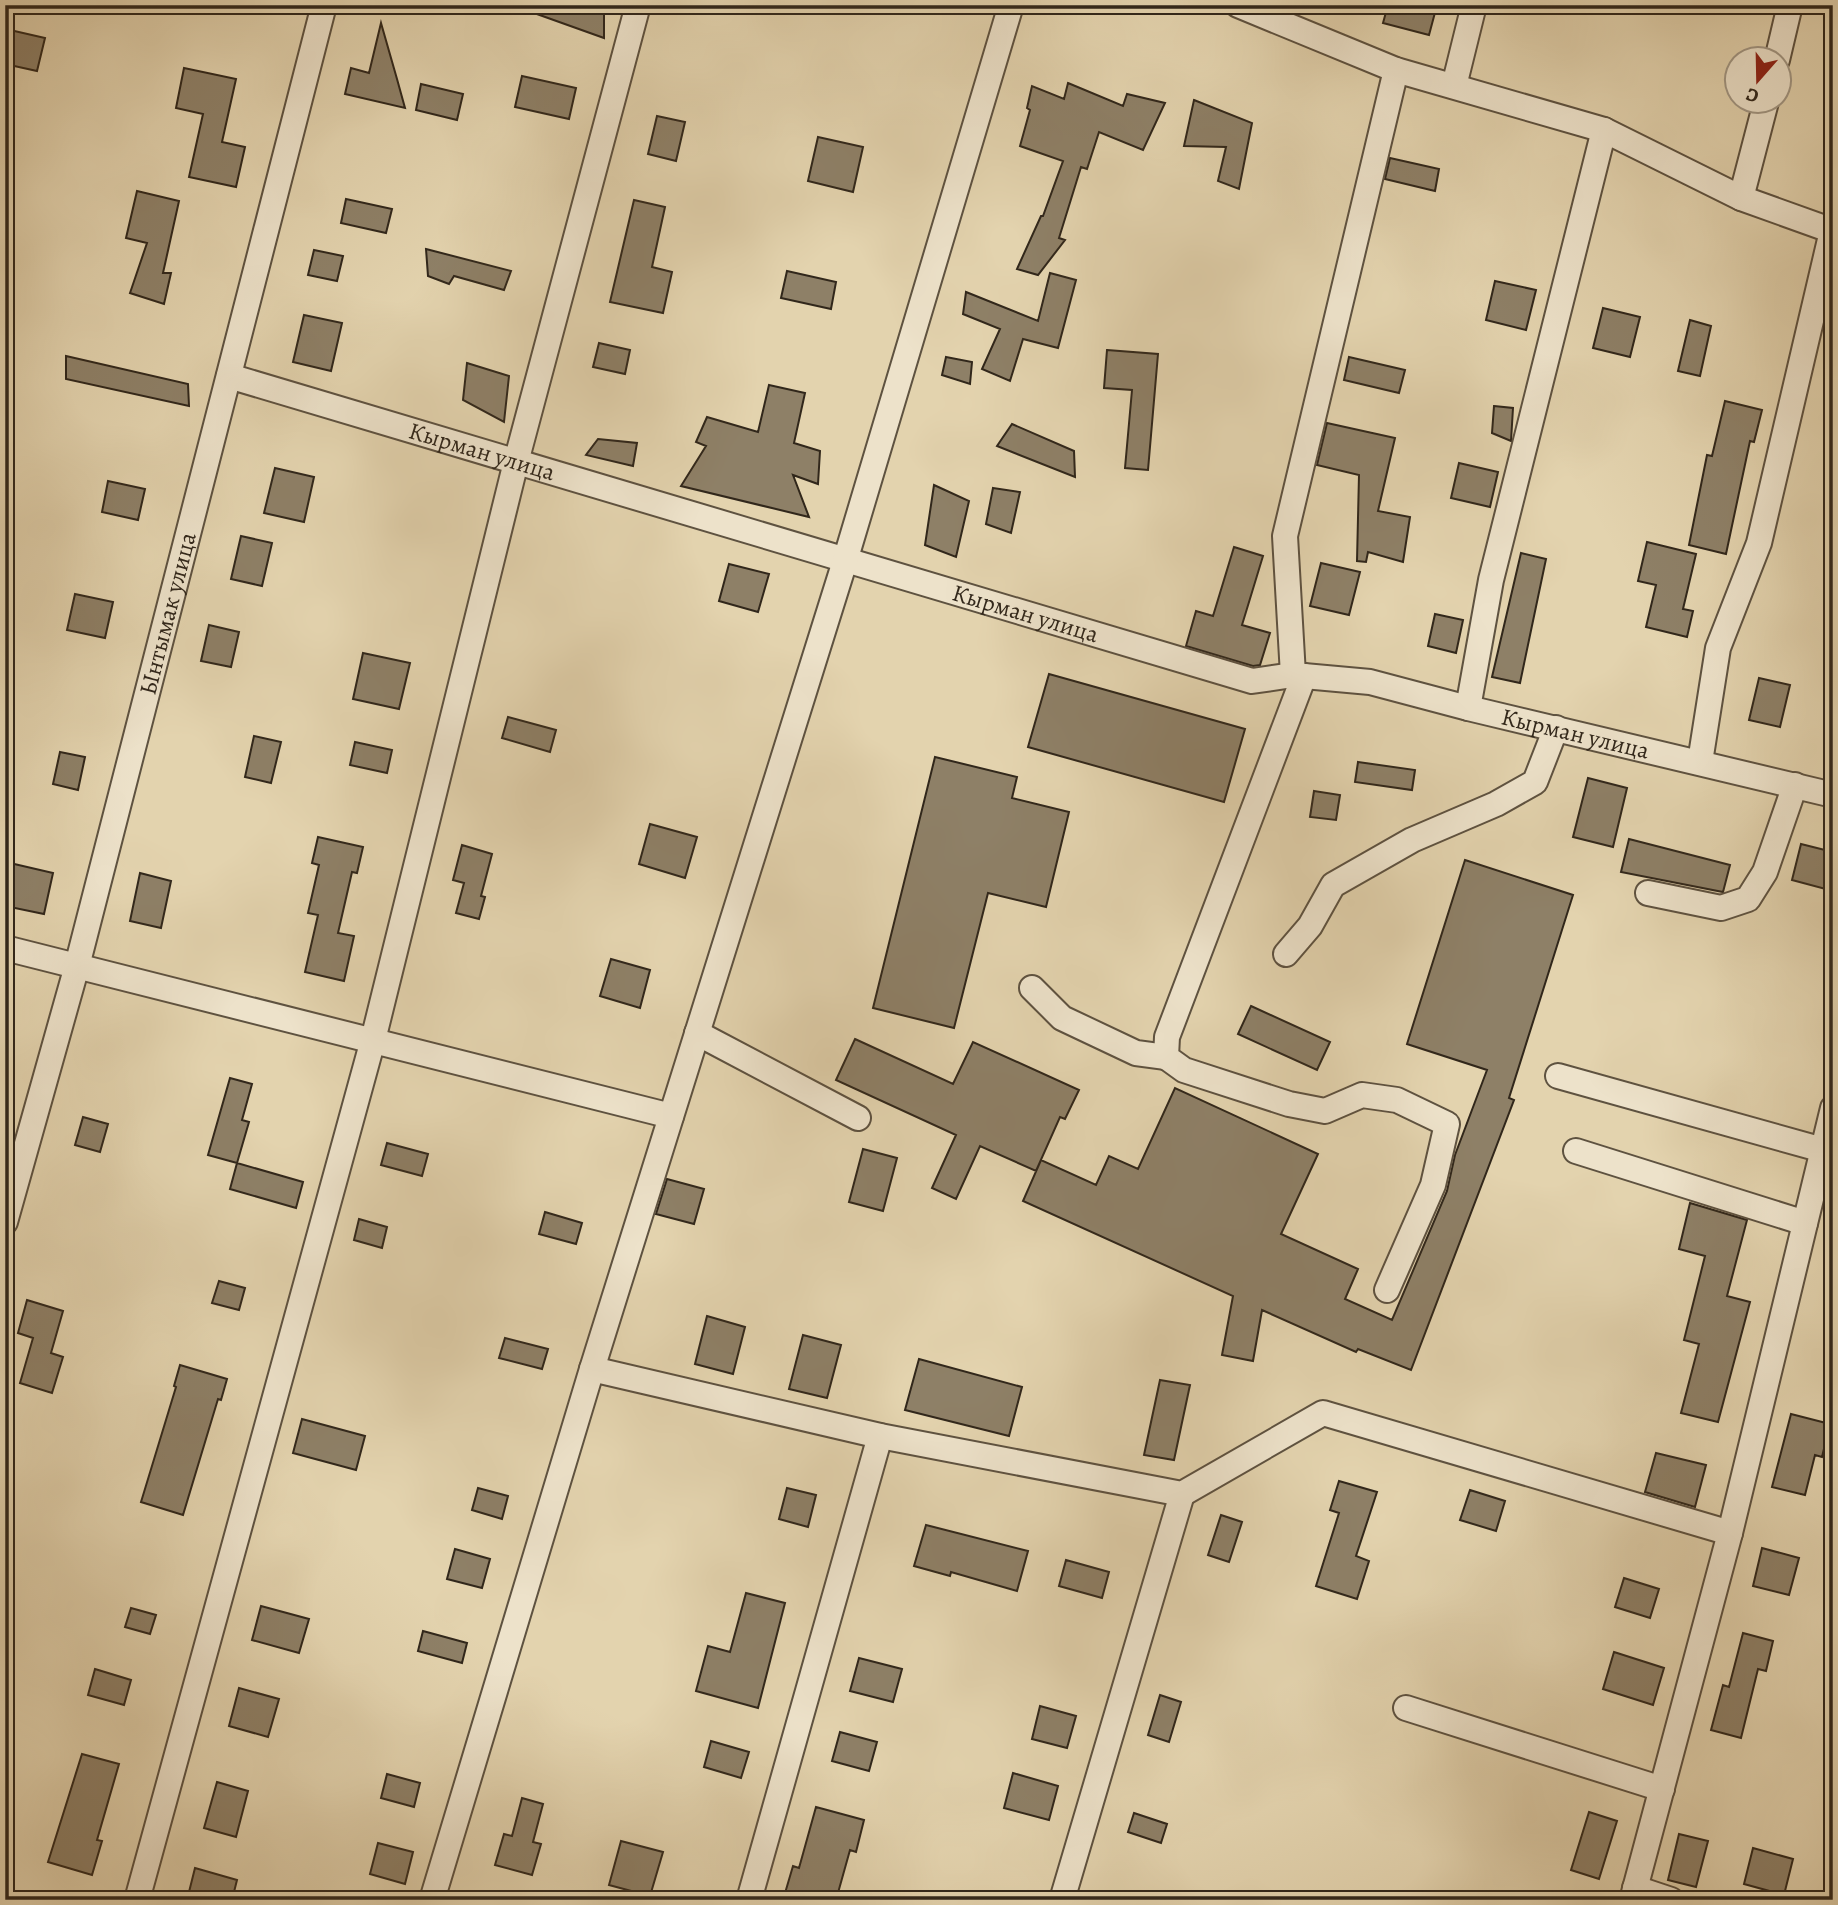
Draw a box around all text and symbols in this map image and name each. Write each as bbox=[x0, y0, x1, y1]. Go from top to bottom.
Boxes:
north arrow bbox=[1722, 46, 1792, 116]
text: С bbox=[1743, 81, 1762, 109]
street label: Кырман улица bbox=[405, 414, 559, 488]
street label: Ынтымак улица bbox=[131, 529, 204, 698]
street label: Кырман улица bbox=[948, 576, 1102, 650]
street label: Кырман улица bbox=[1498, 700, 1653, 767]

